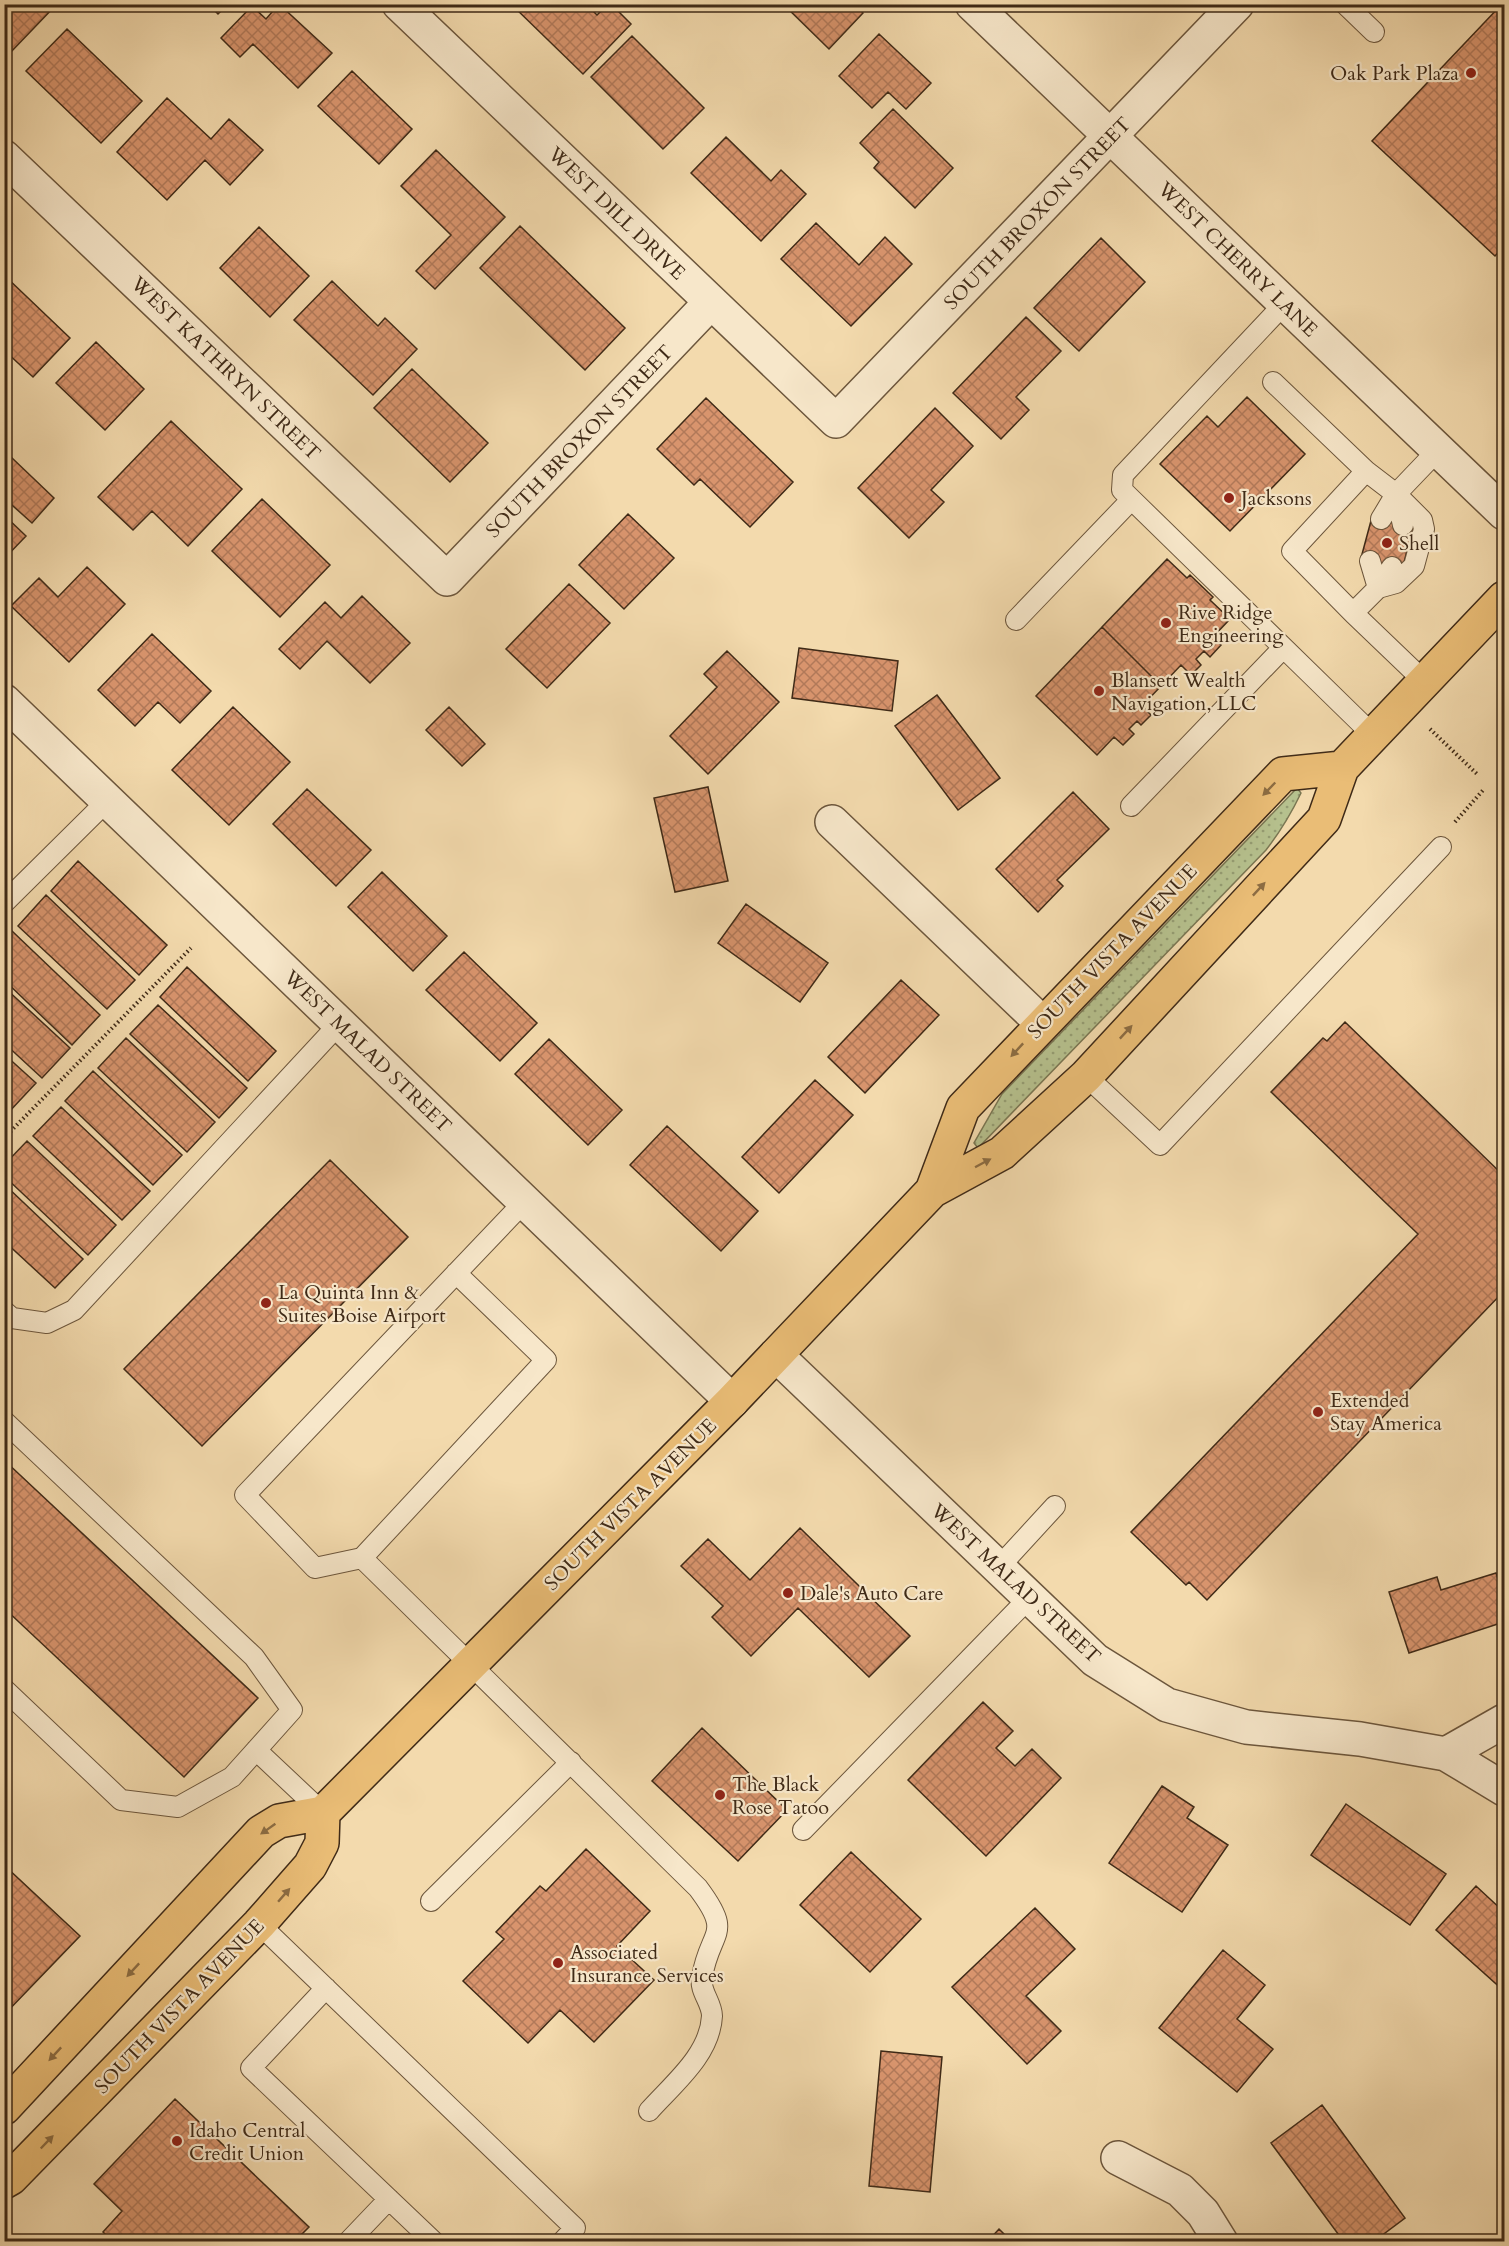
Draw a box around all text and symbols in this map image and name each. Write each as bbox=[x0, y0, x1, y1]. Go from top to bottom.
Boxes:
place label: Oak Park Plaza bbox=[1330, 60, 1459, 87]
marker: Oak Park Plaza bbox=[1464, 66, 1478, 80]
street label: SOUTH BROXON STREET bbox=[938, 111, 1137, 316]
street label: WEST DILL DRIVE bbox=[541, 140, 691, 286]
street label: WEST CHERRY LANE bbox=[1151, 175, 1323, 343]
street label: WEST KATHRYN STREET bbox=[124, 270, 327, 467]
street label: SOUTH BROXON STREET bbox=[480, 339, 679, 544]
place label: Jacksons bbox=[1238, 485, 1312, 512]
marker: Jacksons bbox=[1222, 491, 1236, 505]
place label: Shell bbox=[1399, 530, 1439, 557]
marker: Shell bbox=[1380, 536, 1394, 550]
place label: Rive Ridge Engineering bbox=[1178, 599, 1284, 649]
marker: Rive Ridge Engineering bbox=[1159, 616, 1173, 630]
place label: Blansett Wealth Navigation, LLC bbox=[1111, 667, 1256, 717]
marker: Blansett Wealth Navigation, LLC bbox=[1092, 684, 1106, 698]
one-way arrow bbox=[1262, 782, 1276, 797]
street label: SOUTH VISTA AVENUE bbox=[1022, 858, 1203, 1045]
one-way arrow bbox=[1252, 882, 1266, 897]
street label: WEST MALAD STREET bbox=[277, 963, 458, 1139]
one-way arrow bbox=[1119, 1025, 1133, 1039]
one-way arrow bbox=[1010, 1043, 1024, 1058]
one-way arrow bbox=[975, 1158, 992, 1168]
place label: La Quinta Inn & Suites Boise Airport bbox=[278, 1279, 446, 1329]
marker: La Quinta Inn & Suites Boise Airport bbox=[259, 1296, 273, 1310]
place label: Extended Stay America bbox=[1330, 1387, 1442, 1437]
marker: Extended Stay America bbox=[1311, 1405, 1325, 1419]
street label: SOUTH VISTA AVENUE bbox=[538, 1412, 722, 1596]
street label: WEST MALAD STREET bbox=[924, 1497, 1107, 1670]
place label: Dale's Auto Care bbox=[800, 1580, 944, 1607]
marker: Dale's Auto Care bbox=[781, 1586, 795, 1600]
place label: The Black Rose Tatoo bbox=[732, 1771, 829, 1821]
marker: The Black Rose Tatoo bbox=[713, 1788, 727, 1802]
one-way arrow bbox=[260, 1823, 276, 1835]
one-way arrow bbox=[277, 1888, 291, 1903]
street label: SOUTH VISTA AVENUE bbox=[89, 1913, 270, 2100]
place label: Associated Insurance Services bbox=[570, 1939, 724, 1989]
marker: Associated Insurance Services bbox=[551, 1956, 565, 1970]
one-way arrow bbox=[127, 1962, 141, 1976]
one-way arrow bbox=[48, 2046, 62, 2061]
place label: Idaho Central Credit Union bbox=[189, 2117, 305, 2167]
marker: Idaho Central Credit Union bbox=[170, 2134, 184, 2148]
one-way arrow bbox=[39, 2135, 53, 2149]

